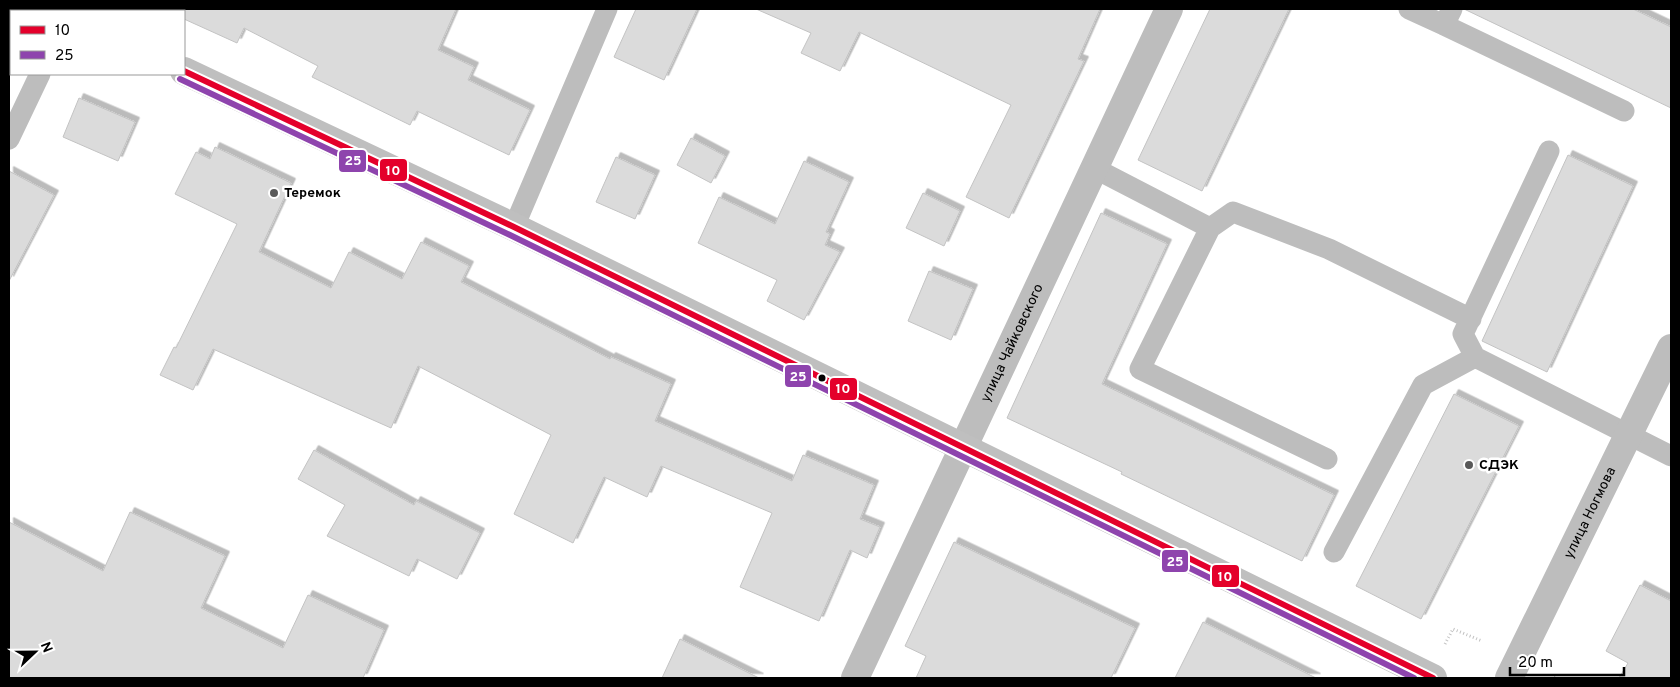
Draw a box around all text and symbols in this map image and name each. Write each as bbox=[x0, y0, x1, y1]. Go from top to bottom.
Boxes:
legend bbox=[10, 10, 185, 75]
text: 10 bbox=[55, 22, 70, 41]
text: 25 bbox=[55, 47, 74, 66]
line badge: 25 bbox=[338, 149, 367, 173]
text: 25 bbox=[344, 153, 362, 170]
line badge: 10 bbox=[379, 158, 408, 182]
text: 10 bbox=[386, 163, 400, 180]
place label: Теремок bbox=[284, 185, 341, 202]
marker: Теремок bbox=[268, 187, 280, 199]
street label: улица Чайковского bbox=[977, 281, 1047, 405]
line badge: 25 bbox=[784, 364, 812, 388]
text: 25 bbox=[789, 369, 807, 386]
unlabelled marker bbox=[817, 373, 827, 383]
line badge: 10 bbox=[829, 377, 858, 401]
text: 10 bbox=[836, 381, 850, 398]
place label: СДЭК bbox=[1479, 457, 1519, 474]
marker: СДЭК bbox=[1463, 459, 1475, 471]
street label: улица Ногмова bbox=[1560, 464, 1620, 561]
line badge: 25 bbox=[1161, 549, 1189, 573]
text: 25 bbox=[1166, 554, 1184, 571]
line badge: 10 bbox=[1211, 564, 1240, 588]
text: 10 bbox=[1218, 569, 1232, 586]
north arrow bbox=[10, 627, 60, 677]
text: N bbox=[36, 640, 55, 656]
scale bar bbox=[1510, 644, 1624, 676]
text: 20 m bbox=[1518, 654, 1553, 673]

